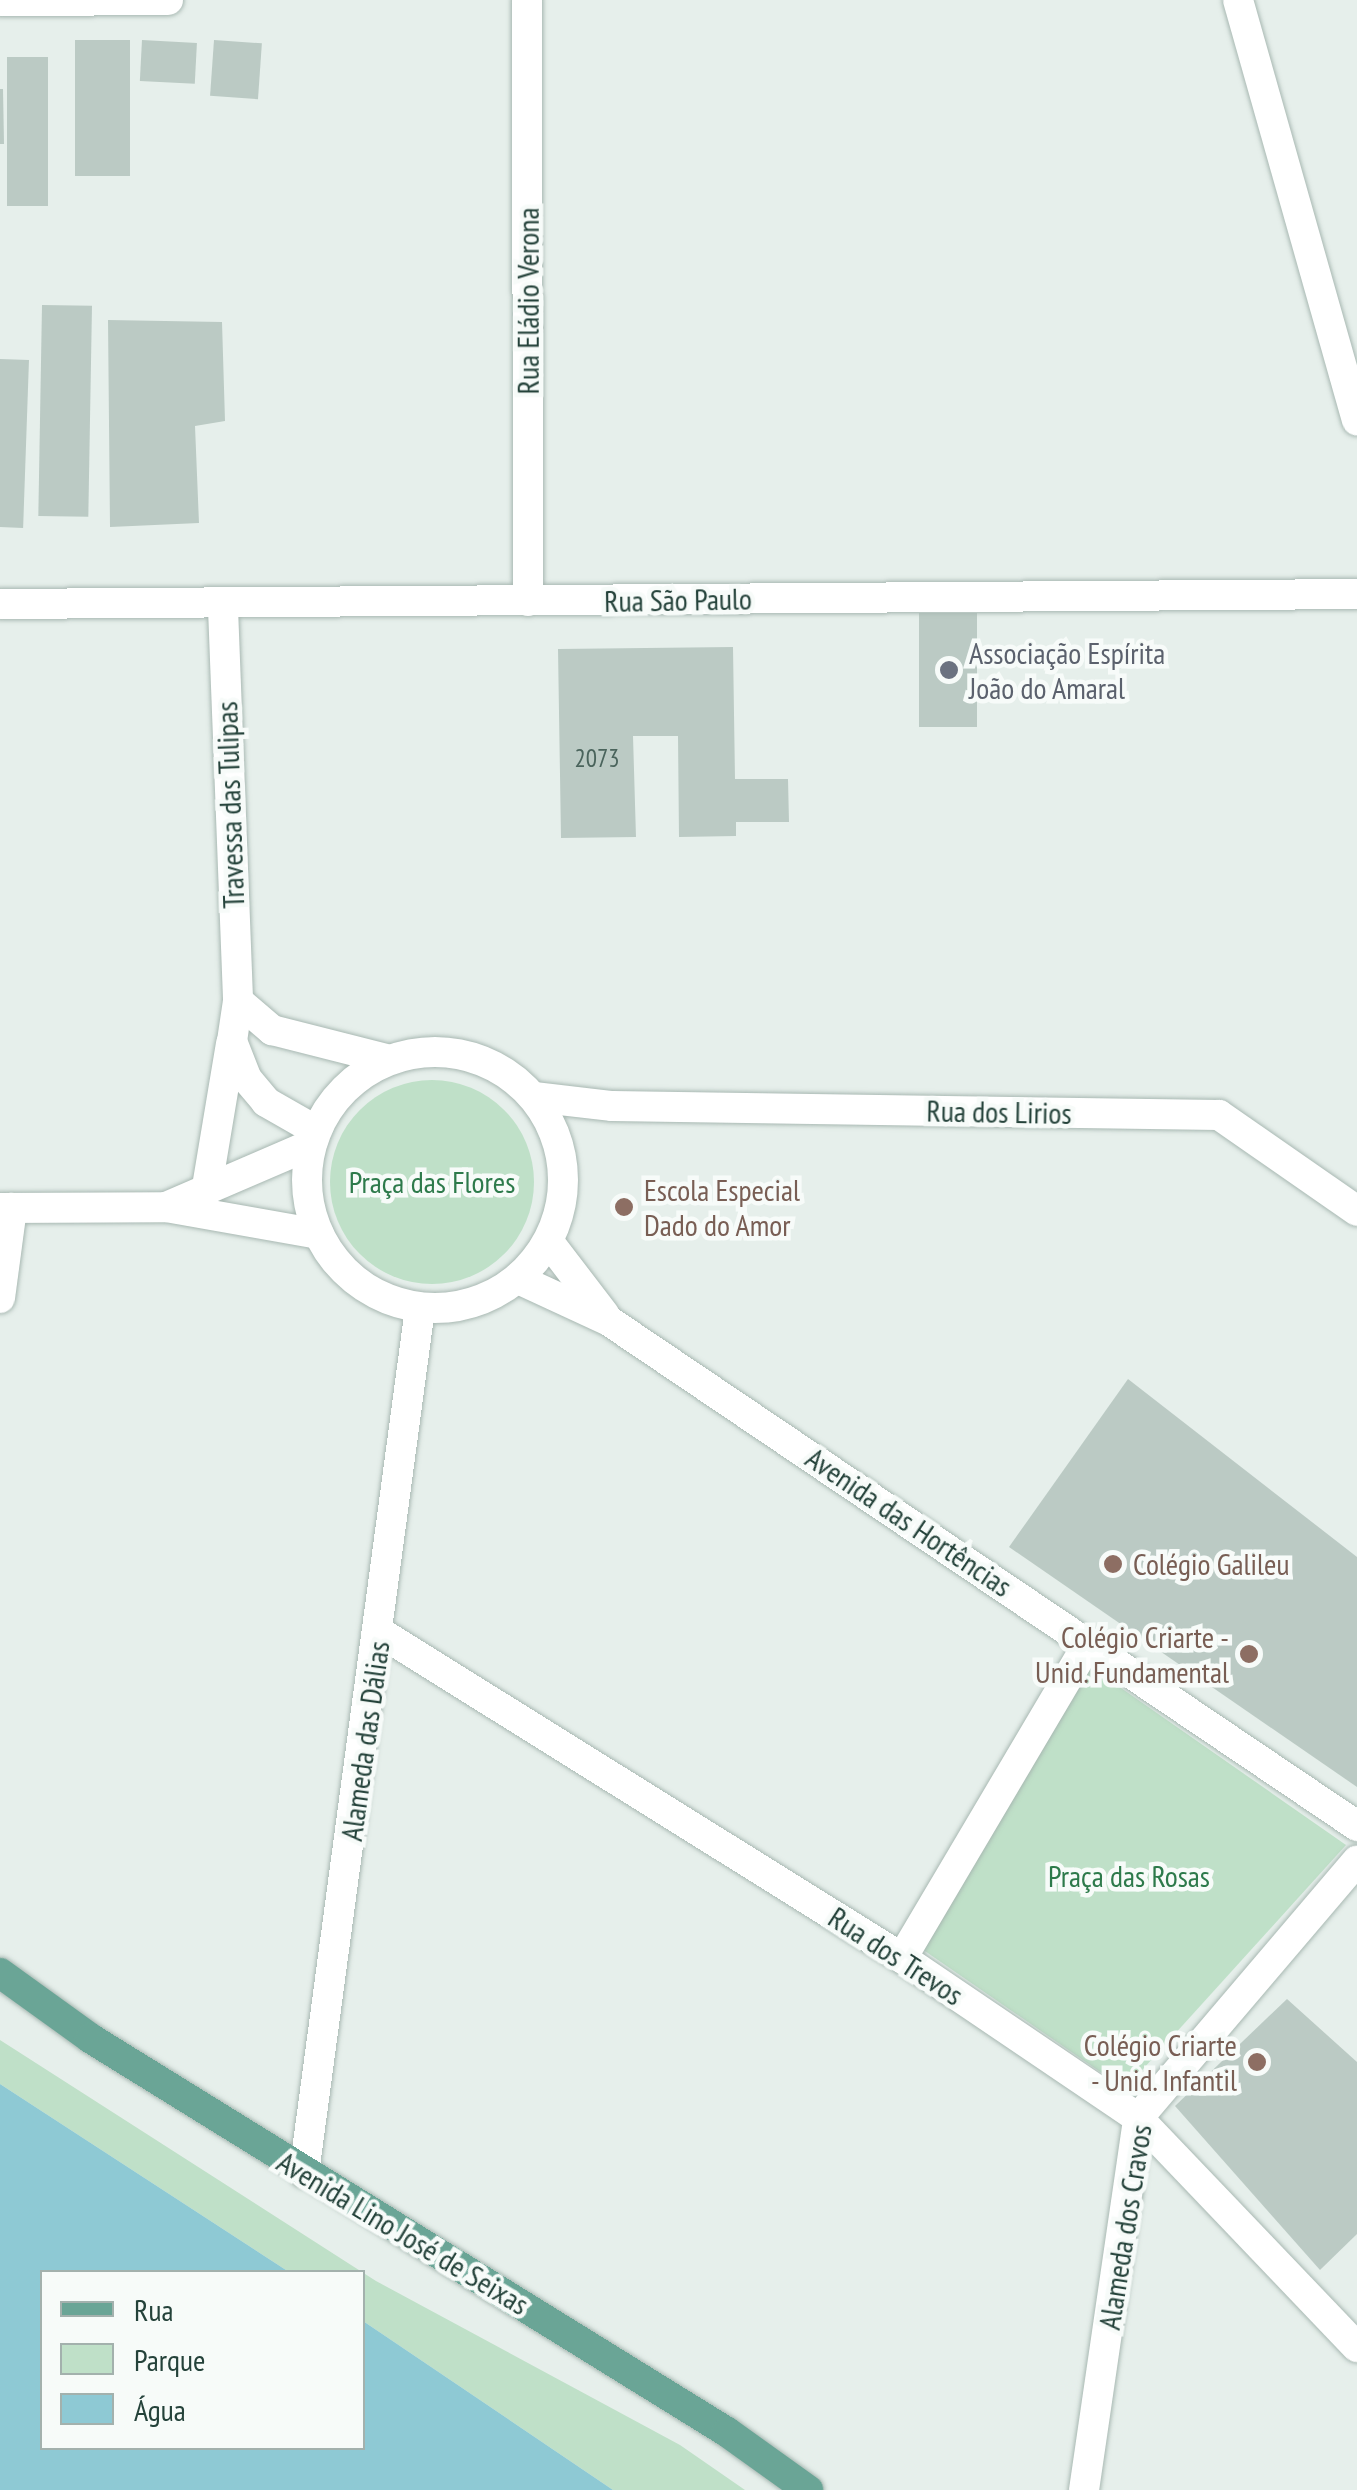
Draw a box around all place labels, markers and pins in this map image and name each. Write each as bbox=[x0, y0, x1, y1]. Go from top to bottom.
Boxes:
place label: Associação Espírita João do Amaral bbox=[969, 635, 1165, 706]
marker: Associação Espírita João do Amaral bbox=[938, 659, 960, 681]
place label: Escola Especial Dado do Amor bbox=[644, 1172, 800, 1242]
marker: Escola Especial Dado do Amor bbox=[613, 1196, 635, 1218]
place label: Colégio Galileu bbox=[1133, 1546, 1289, 1582]
marker: Colégio Galileu bbox=[1102, 1553, 1124, 1575]
place label: Colégio Criarte - Unid. Fundamental bbox=[1033, 1619, 1229, 1690]
marker: Colégio Criarte - Unid. Fundamental bbox=[1238, 1643, 1260, 1665]
place label: Colégio Criarte - Unid. Infantil bbox=[1084, 2027, 1237, 2098]
marker: Colégio Criarte - Unid. Infantil bbox=[1246, 2051, 1268, 2073]

